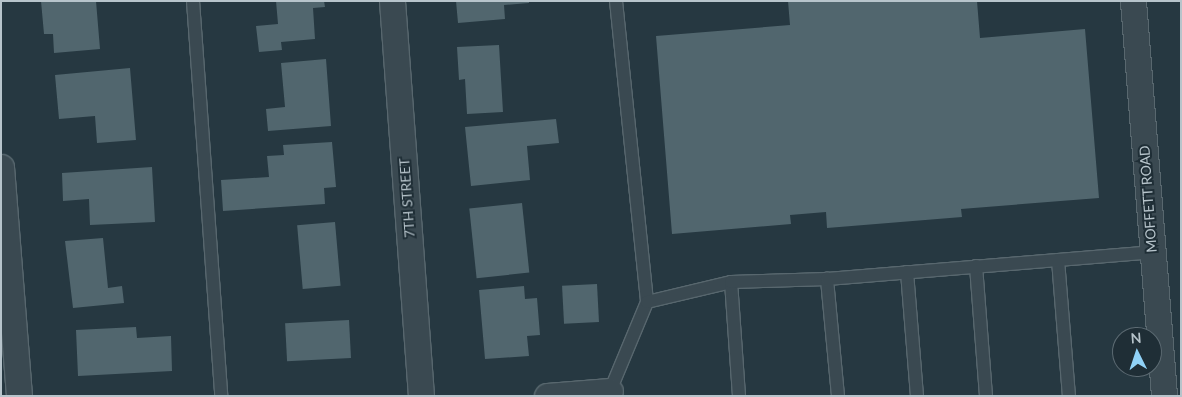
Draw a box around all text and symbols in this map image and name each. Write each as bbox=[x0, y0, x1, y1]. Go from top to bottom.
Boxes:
street label: MOFFETT ROAD bbox=[1136, 145, 1160, 253]
street label: 7TH STREET bbox=[396, 158, 418, 238]
north arrow bbox=[1112, 327, 1162, 377]
text: N bbox=[1130, 329, 1142, 346]

